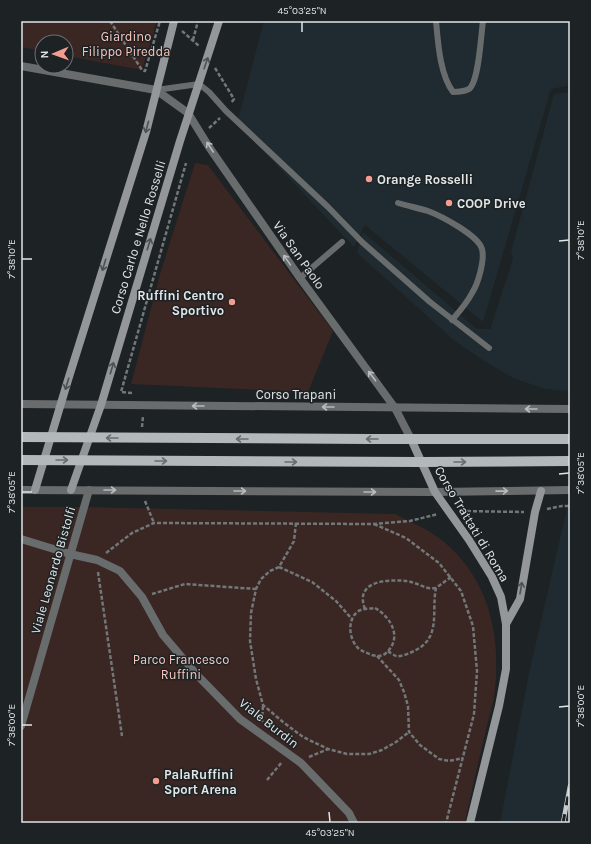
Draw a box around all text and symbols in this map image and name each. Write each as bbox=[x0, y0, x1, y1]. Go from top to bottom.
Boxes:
text: 45°03'25"N bbox=[277, 5, 327, 17]
park label: Giardino Filippo Piredda bbox=[82, 29, 170, 59]
north arrow bbox=[34, 34, 74, 74]
text: N bbox=[38, 50, 51, 59]
one-way arrow bbox=[203, 57, 211, 69]
one-way arrow bbox=[143, 121, 150, 134]
one-way arrow bbox=[206, 142, 214, 153]
street label: Corso Carlo e Nello Rosselli bbox=[107, 158, 169, 316]
place label: Orange Rosselli bbox=[377, 172, 473, 187]
marker: Orange Rosselli bbox=[364, 174, 374, 184]
place label: COOP Drive bbox=[457, 196, 526, 211]
marker: COOP Drive bbox=[444, 198, 454, 208]
street label: Via San Paolo bbox=[270, 218, 328, 292]
text: 7°38'10"E bbox=[575, 220, 587, 260]
one-way arrow bbox=[146, 237, 153, 250]
text: 7°38'10"E bbox=[6, 239, 18, 279]
one-way arrow bbox=[283, 255, 291, 266]
one-way arrow bbox=[100, 258, 107, 271]
place label: Ruffini Centro Sportivo bbox=[137, 288, 224, 318]
marker: Ruffini Centro Sportivo bbox=[227, 297, 237, 307]
one-way arrow bbox=[109, 362, 116, 375]
one-way arrow bbox=[368, 371, 376, 382]
one-way arrow bbox=[63, 377, 70, 390]
street label: Corso Trapani bbox=[256, 387, 336, 402]
one-way arrow bbox=[192, 402, 205, 410]
one-way arrow bbox=[322, 403, 335, 411]
one-way arrow bbox=[525, 405, 538, 413]
one-way arrow bbox=[106, 434, 119, 442]
one-way arrow bbox=[236, 435, 249, 443]
one-way arrow bbox=[366, 435, 379, 443]
text: 7°38'05"E bbox=[575, 452, 587, 494]
one-way arrow bbox=[55, 456, 68, 464]
one-way arrow bbox=[154, 457, 167, 465]
one-way arrow bbox=[284, 458, 297, 466]
one-way arrow bbox=[453, 458, 466, 466]
street label: Corso Trattati di Roma bbox=[432, 464, 512, 584]
text: 7°38'05"E bbox=[6, 471, 18, 513]
one-way arrow bbox=[103, 486, 116, 494]
one-way arrow bbox=[233, 487, 246, 495]
one-way arrow bbox=[495, 487, 508, 495]
one-way arrow bbox=[363, 488, 376, 496]
street label: Viale Leonardo Bistolfi bbox=[28, 505, 78, 635]
one-way arrow bbox=[518, 582, 526, 595]
park label: Parco Francesco Ruffini bbox=[133, 652, 229, 682]
text: 7°38'00"E bbox=[575, 685, 587, 727]
street label: Viale Burdin bbox=[236, 695, 302, 751]
text: 7°38'00"E bbox=[6, 704, 18, 746]
place label: PalaRuffini Sport Arena bbox=[164, 767, 237, 797]
marker: PalaRuffini Sport Arena bbox=[151, 776, 161, 786]
text: 45°03'25"N bbox=[305, 827, 355, 839]

